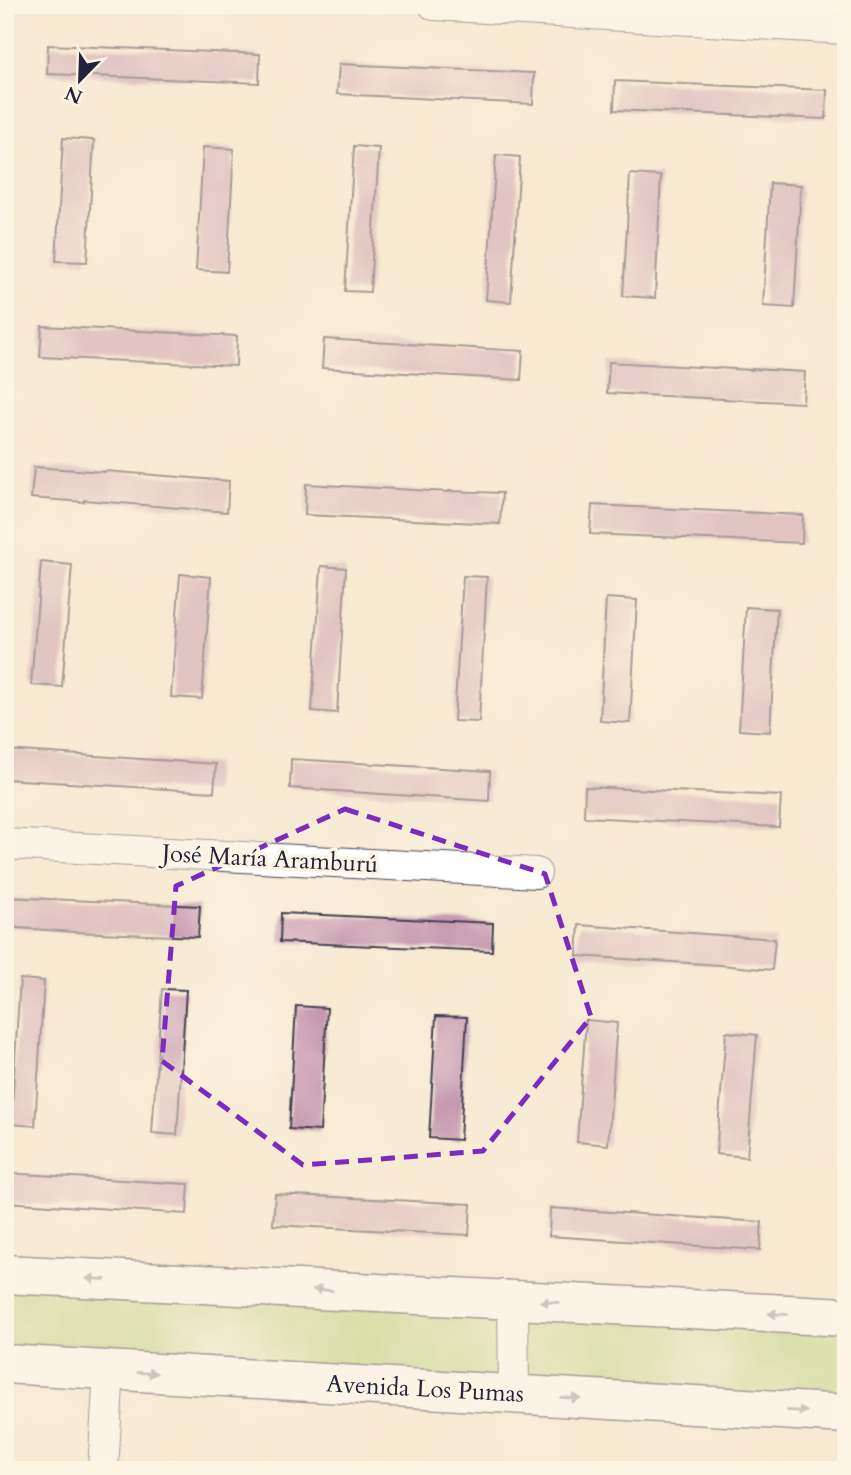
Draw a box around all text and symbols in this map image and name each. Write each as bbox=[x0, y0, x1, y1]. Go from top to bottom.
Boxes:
north arrow bbox=[46, 46, 116, 116]
text: N bbox=[61, 79, 86, 110]
street label: José María Aramburú bbox=[158, 837, 379, 881]
one-way arrow bbox=[85, 1273, 107, 1284]
one-way arrow bbox=[312, 1285, 334, 1296]
one-way arrow bbox=[539, 1297, 561, 1308]
one-way arrow bbox=[766, 1308, 788, 1319]
one-way arrow bbox=[136, 1367, 158, 1378]
street label: Avenida Los Pumas bbox=[325, 1367, 525, 1411]
one-way arrow bbox=[559, 1392, 581, 1403]
one-way arrow bbox=[786, 1406, 808, 1417]

